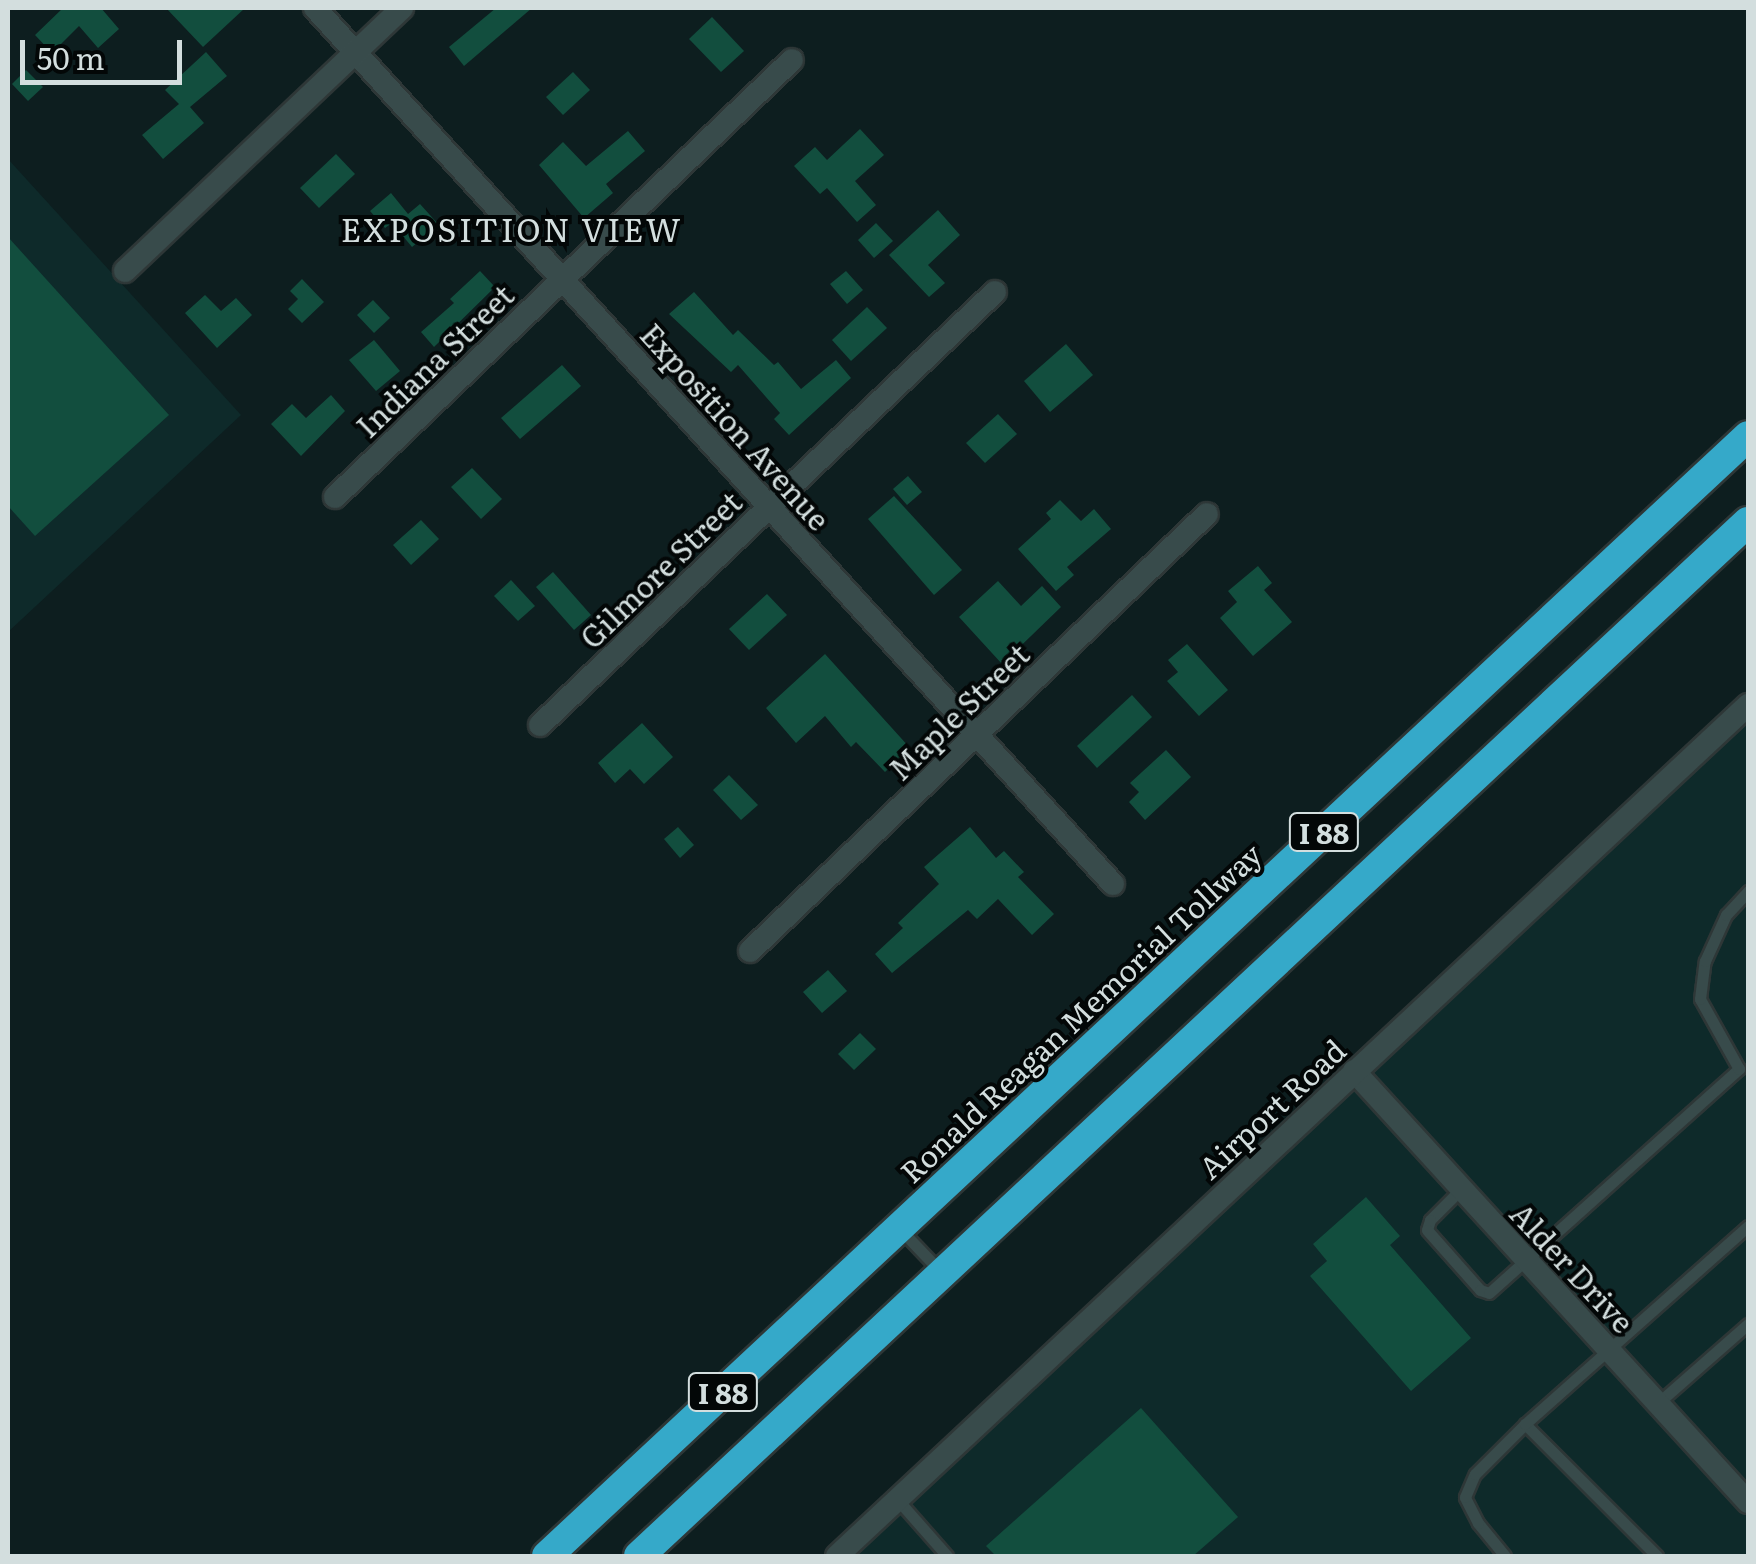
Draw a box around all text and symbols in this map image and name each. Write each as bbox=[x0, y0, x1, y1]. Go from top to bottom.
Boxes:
scale bar bbox=[25, 20, 188, 82]
text: 50 m bbox=[37, 35, 105, 79]
district label: EXPOSITION VIEW bbox=[341, 209, 683, 247]
street label: Indiana Street bbox=[348, 276, 520, 444]
street label: Exposition Avenue bbox=[634, 315, 838, 537]
street label: Gilmore Street bbox=[572, 483, 748, 655]
street label: Maple Street bbox=[881, 635, 1035, 787]
road number: I 88 bbox=[1286, 809, 1362, 855]
street label: Ronald Reagan Memorial Tollway bbox=[892, 835, 1268, 1189]
street label: Airport Road bbox=[1190, 1031, 1352, 1185]
street label: Alder Drive bbox=[1504, 1195, 1642, 1339]
road number: I 88 bbox=[686, 1369, 760, 1415]

